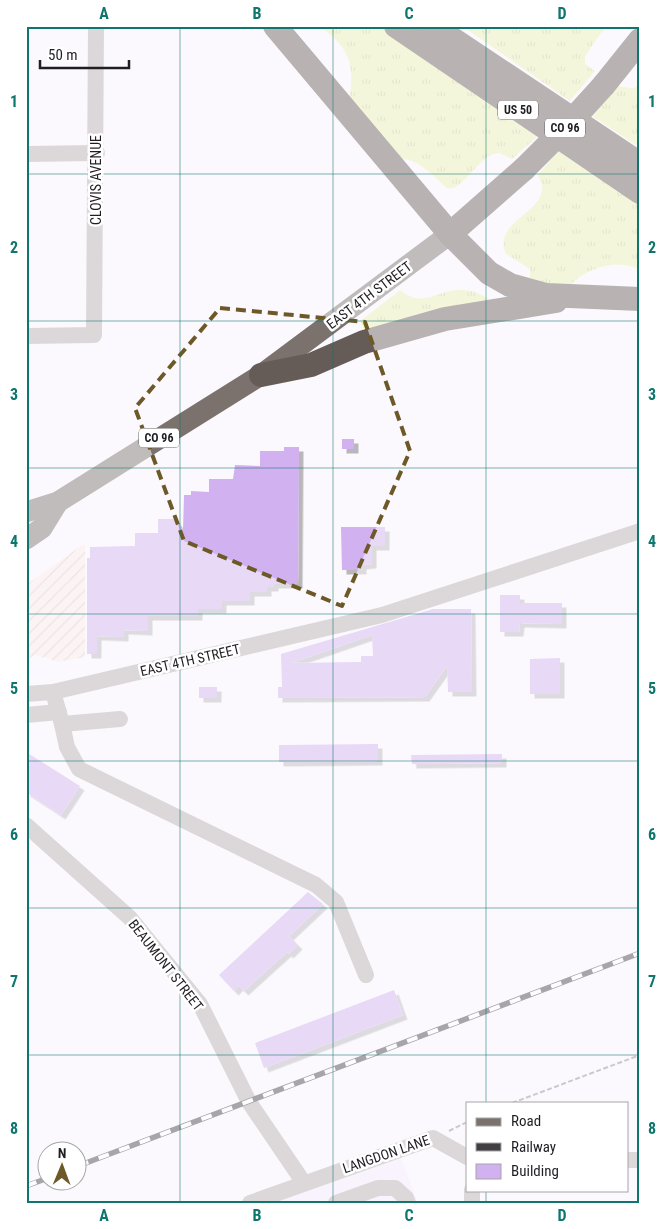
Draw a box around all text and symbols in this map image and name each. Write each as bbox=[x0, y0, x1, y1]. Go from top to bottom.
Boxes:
text: A bbox=[99, 4, 109, 23]
text: B bbox=[253, 4, 262, 23]
text: C bbox=[404, 4, 414, 23]
text: D bbox=[557, 4, 567, 23]
scale bar bbox=[40, 38, 129, 70]
text: 50 m bbox=[48, 46, 78, 64]
text: 1 bbox=[10, 92, 18, 111]
text: 1 bbox=[648, 92, 656, 111]
road number: US 50 bbox=[498, 100, 538, 120]
road number: CO 96 bbox=[545, 119, 585, 138]
street label: CLOVIS AVENUE bbox=[88, 135, 104, 225]
text: 2 bbox=[10, 238, 18, 257]
text: 2 bbox=[648, 238, 656, 257]
street label: EAST 4TH STREET bbox=[323, 258, 415, 332]
text: 3 bbox=[10, 385, 18, 404]
text: 3 bbox=[648, 385, 656, 404]
road number: CO 96 bbox=[139, 428, 179, 448]
text: 4 bbox=[10, 532, 18, 551]
text: 4 bbox=[648, 532, 656, 551]
street label: EAST 4TH STREET bbox=[139, 641, 241, 679]
text: 5 bbox=[10, 679, 18, 698]
text: 5 bbox=[648, 679, 656, 698]
text: 6 bbox=[10, 825, 18, 844]
text: 6 bbox=[648, 825, 656, 844]
street label: BEAUMONT STREET bbox=[125, 916, 207, 1014]
text: 7 bbox=[10, 972, 18, 991]
text: 7 bbox=[648, 972, 656, 991]
legend bbox=[466, 1102, 628, 1192]
text: Road bbox=[511, 1112, 541, 1130]
text: 8 bbox=[10, 1119, 18, 1138]
text: 8 bbox=[648, 1119, 656, 1138]
street label: LANGDON LANE bbox=[341, 1132, 431, 1176]
text: Railway bbox=[511, 1138, 556, 1156]
north arrow bbox=[38, 1142, 88, 1192]
text: N bbox=[58, 1145, 67, 1161]
text: Building bbox=[511, 1162, 559, 1180]
text: A bbox=[99, 1206, 109, 1225]
text: B bbox=[253, 1206, 262, 1225]
text: C bbox=[404, 1206, 414, 1225]
text: D bbox=[557, 1206, 567, 1225]

